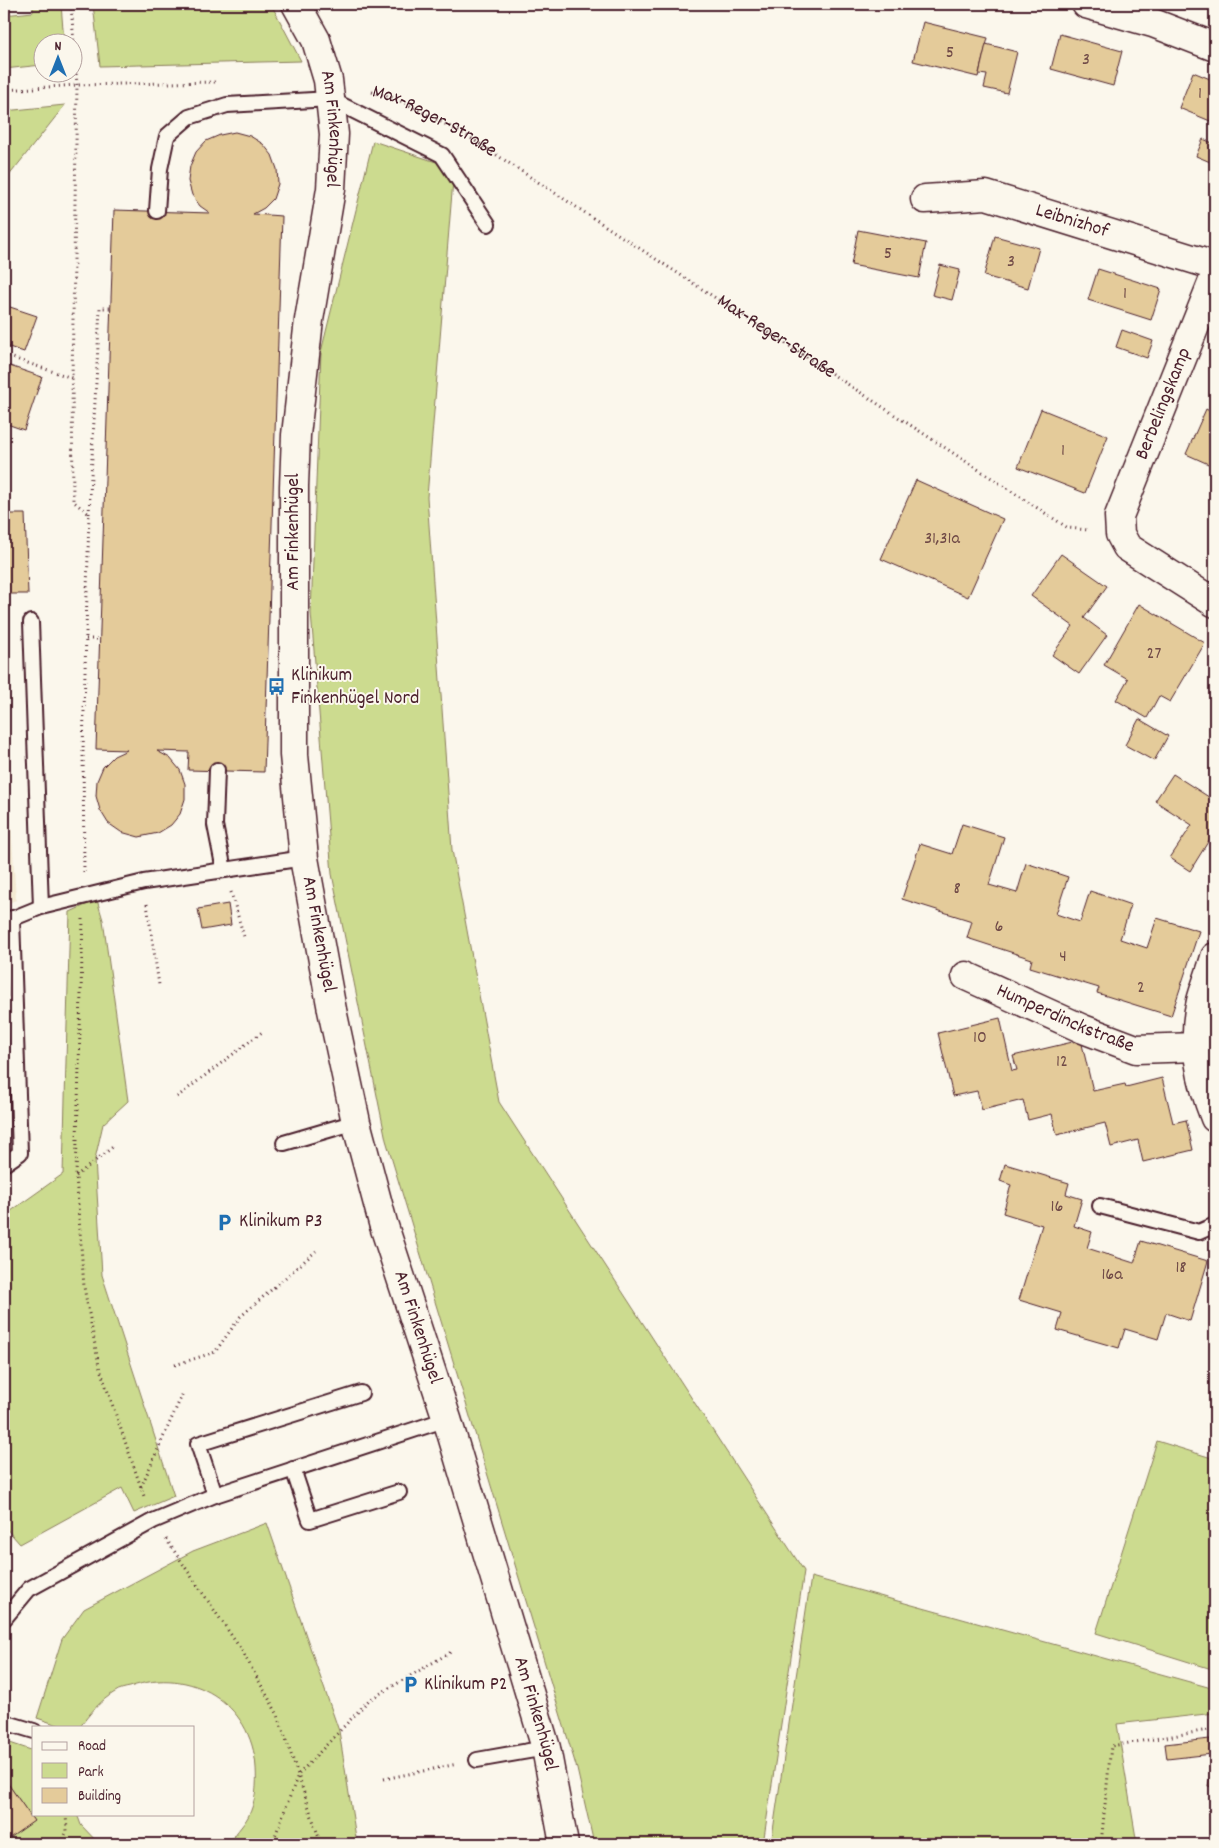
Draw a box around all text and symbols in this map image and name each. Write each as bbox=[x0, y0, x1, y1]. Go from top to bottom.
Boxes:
north arrow bbox=[32, 32, 82, 82]
text: N bbox=[55, 37, 62, 57]
house number: 5 bbox=[946, 41, 954, 66]
house number: 3 bbox=[1082, 48, 1090, 73]
street label: Am Finkenhügel bbox=[312, 67, 348, 188]
street label: Max-Reger-Straße bbox=[369, 79, 502, 165]
house number: 1 bbox=[1198, 82, 1202, 107]
street label: Leibnizhof bbox=[1032, 197, 1113, 246]
house number: 5 bbox=[884, 242, 892, 267]
house number: 3 bbox=[1007, 250, 1015, 275]
house number: 1 bbox=[1123, 282, 1127, 307]
street label: Max-Reger-Straße bbox=[711, 288, 841, 387]
street label: Berbelingskamp bbox=[1129, 344, 1199, 464]
house number: 1 bbox=[1061, 439, 1065, 464]
street label: Am Finkenhügel bbox=[280, 473, 308, 591]
house number: 31,31a bbox=[924, 527, 960, 552]
house number: 27 bbox=[1147, 642, 1161, 667]
place label: Klinikum Finkenhügel Nord bbox=[291, 662, 419, 713]
bus stop icon: Klinikum Finkenhügel Nord bbox=[267, 677, 287, 697]
street label: Am Finkenhügel bbox=[294, 874, 343, 995]
house number: 8 bbox=[953, 877, 961, 902]
house number: 6 bbox=[995, 915, 1003, 940]
house number: 4 bbox=[1059, 945, 1067, 970]
house number: 2 bbox=[1137, 976, 1145, 1001]
street label: Humperdinckstraße bbox=[991, 977, 1138, 1061]
house number: 10 bbox=[973, 1026, 987, 1051]
house number: 12 bbox=[1056, 1050, 1068, 1075]
house number: 16 bbox=[1051, 1195, 1063, 1220]
place label: Klinikum P3 bbox=[239, 1208, 323, 1236]
parking icon: Klinikum P3 bbox=[215, 1212, 235, 1232]
house number: 18 bbox=[1175, 1256, 1187, 1281]
house number: 16a bbox=[1101, 1263, 1123, 1288]
street label: Am Finkenhügel bbox=[386, 1267, 449, 1388]
street label: Am Finkenhügel bbox=[505, 1653, 564, 1773]
place label: Klinikum P2 bbox=[424, 1671, 508, 1699]
parking icon: Klinikum P2 bbox=[400, 1675, 420, 1695]
legend bbox=[32, 1726, 195, 1816]
text: Road bbox=[78, 1736, 106, 1758]
text: Park bbox=[78, 1762, 104, 1784]
text: Building bbox=[78, 1786, 121, 1808]

